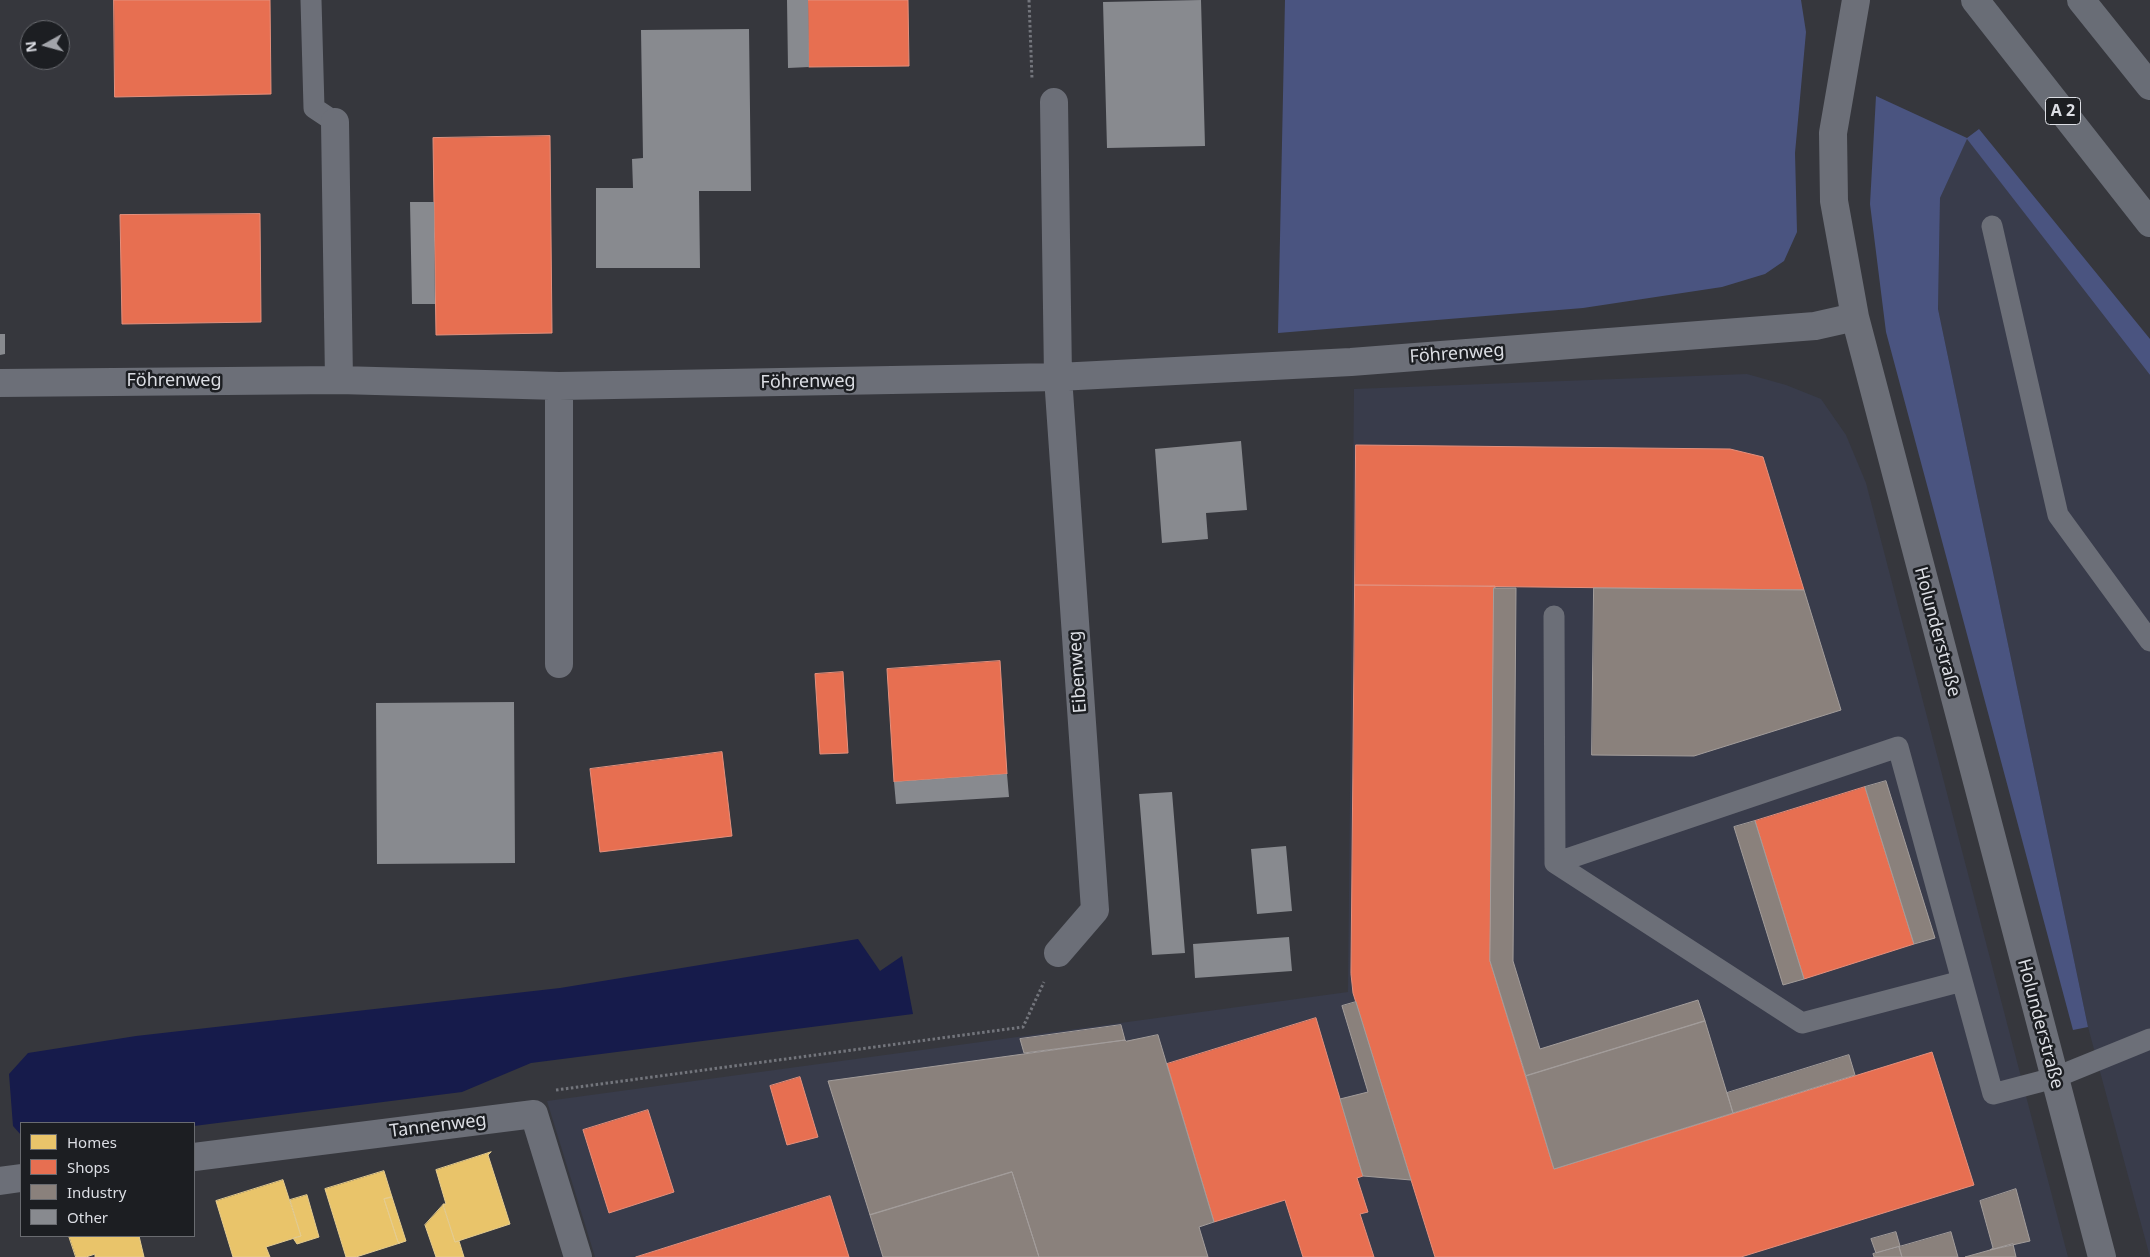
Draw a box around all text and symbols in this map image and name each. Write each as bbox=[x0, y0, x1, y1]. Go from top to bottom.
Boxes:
north arrow bbox=[20, 20, 70, 70]
text: N bbox=[20, 40, 41, 54]
road number: A 2 bbox=[2046, 98, 2080, 124]
street label: Föhrenweg bbox=[1409, 340, 1505, 368]
street label: Föhrenweg bbox=[126, 370, 222, 392]
street label: Föhrenweg bbox=[760, 370, 856, 394]
street label: Holunderstraße bbox=[1909, 565, 1965, 699]
street label: Eibenweg bbox=[1064, 630, 1092, 714]
street label: Holunderstraße bbox=[2012, 957, 2068, 1091]
street label: Tannenweg bbox=[388, 1109, 488, 1143]
legend bbox=[20, 1122, 195, 1237]
text: Homes bbox=[67, 1132, 117, 1152]
text: Shops bbox=[67, 1157, 110, 1177]
text: Industry bbox=[67, 1182, 126, 1202]
text: Other bbox=[67, 1207, 108, 1227]

